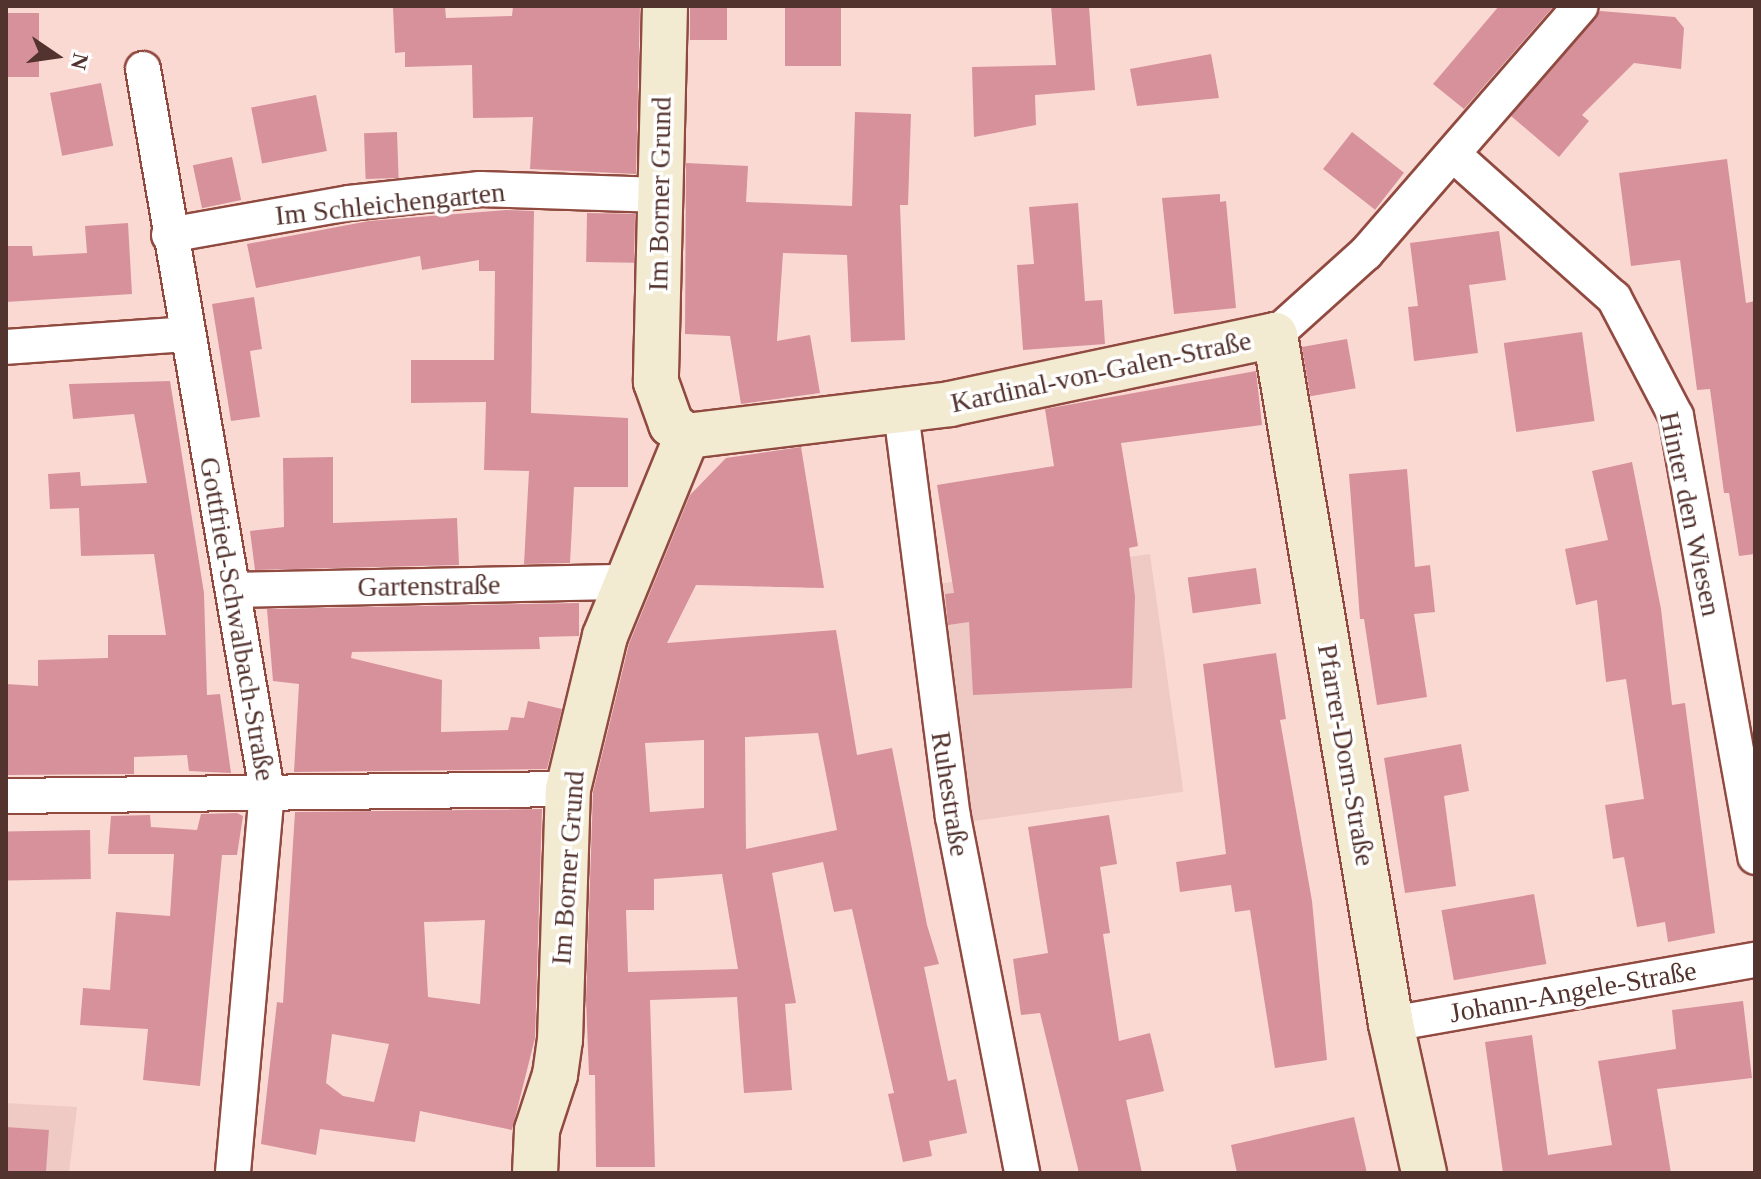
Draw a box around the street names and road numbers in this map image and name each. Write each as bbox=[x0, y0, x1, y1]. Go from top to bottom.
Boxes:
street label: Im Borner Grund bbox=[642, 97, 678, 291]
street label: Im Schleichengarten bbox=[273, 175, 507, 233]
street label: Kardinal-von-Galen-Straße bbox=[948, 324, 1254, 420]
street label: Hinter den Wiesen bbox=[1652, 408, 1728, 620]
street label: Gottfried-Schwalbach-Straße bbox=[192, 455, 282, 783]
street label: Gartenstraße bbox=[357, 568, 501, 604]
street label: Pfarrer-Dorn-Straße bbox=[1310, 641, 1382, 869]
street label: Ruhestraße bbox=[924, 729, 976, 859]
street label: Im Borner Grund bbox=[544, 770, 592, 966]
street label: Johann-Angele-Straße bbox=[1447, 954, 1699, 1030]

